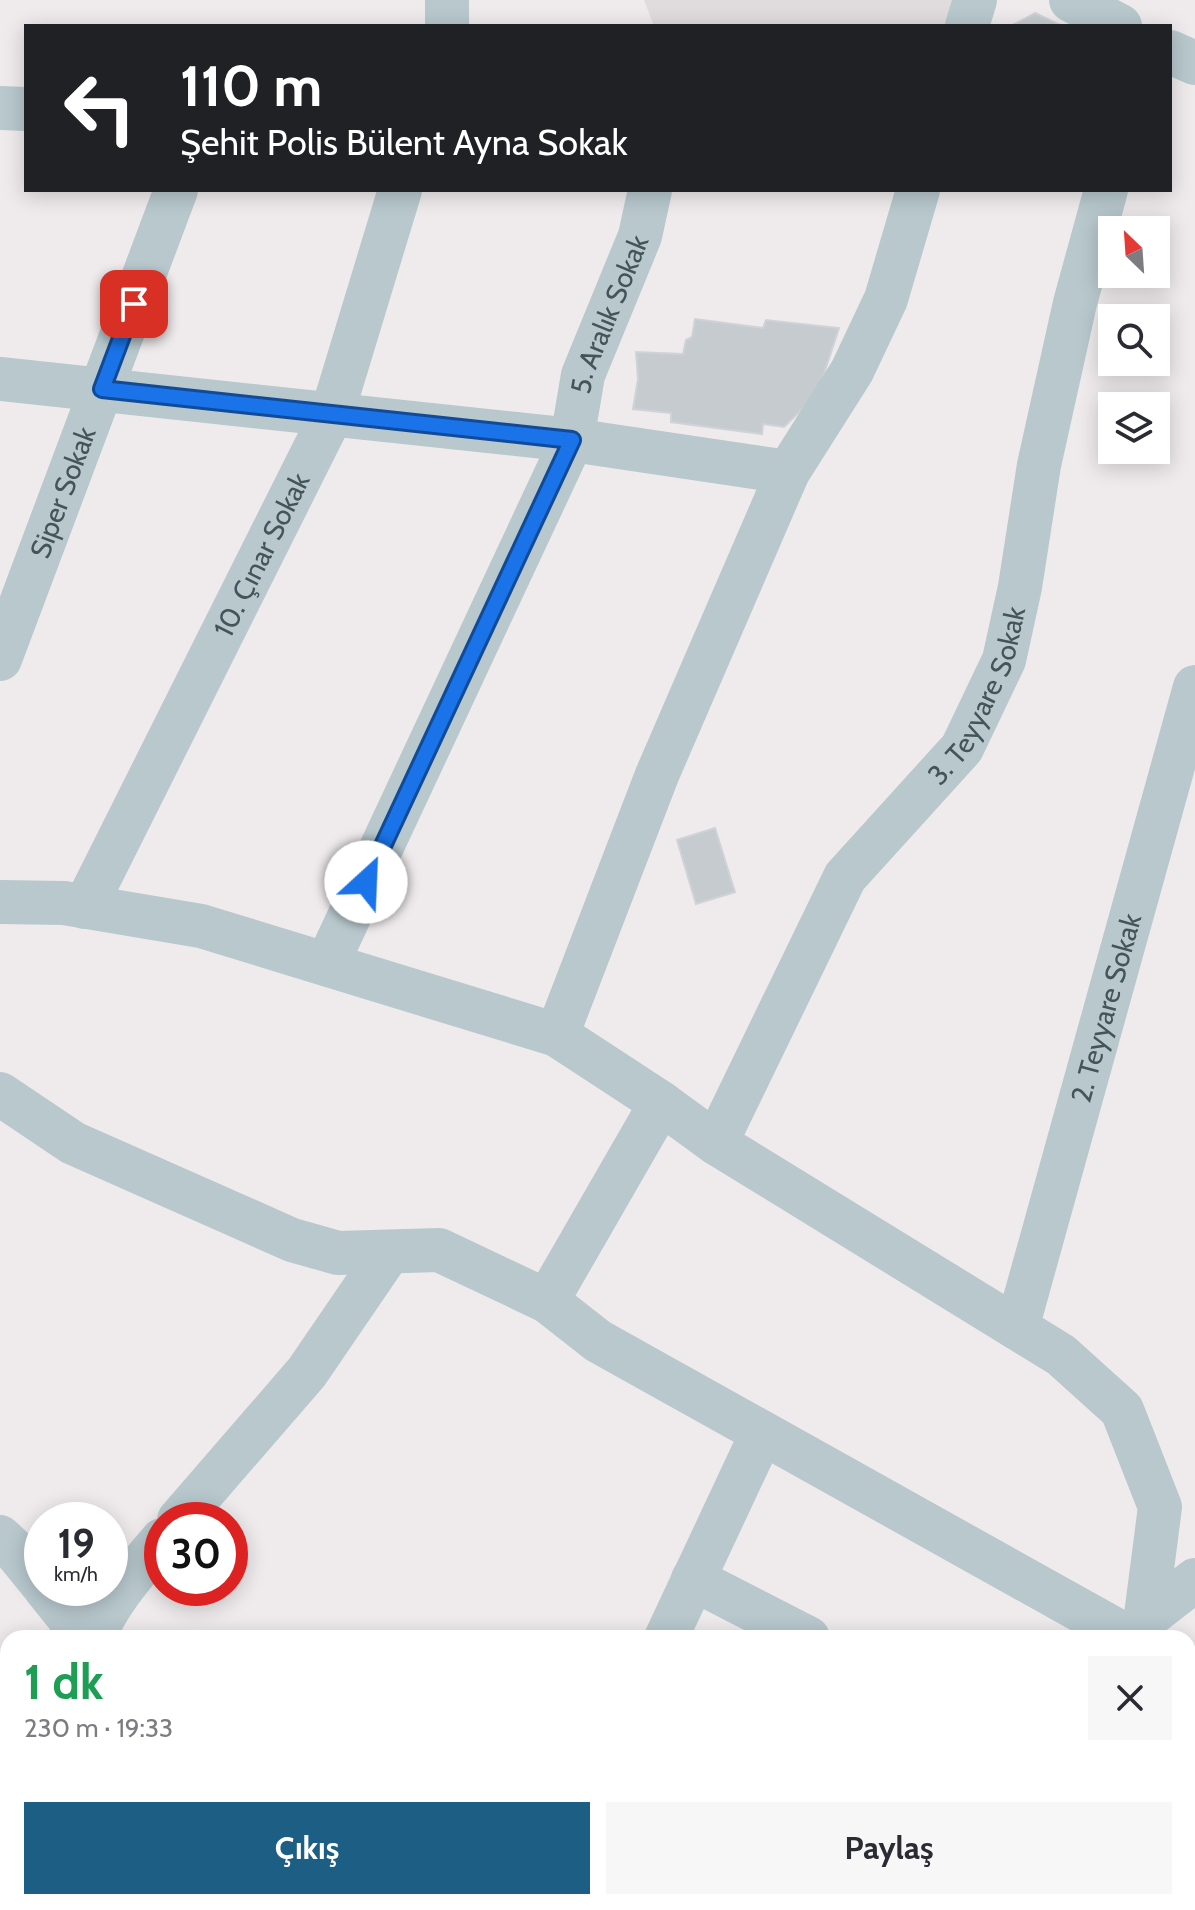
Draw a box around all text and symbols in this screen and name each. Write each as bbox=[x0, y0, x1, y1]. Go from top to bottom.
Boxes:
text: 110 m bbox=[180, 52, 322, 120]
icon: left bbox=[48, 56, 152, 160]
text: Şehit Polis Bülent Ayna Sokak bbox=[180, 120, 628, 164]
north arrow bbox=[1098, 216, 1170, 288]
map controls bbox=[1098, 216, 1170, 464]
street label: 5. Aralık Sokak bbox=[563, 230, 656, 396]
pin bbox=[100, 270, 168, 338]
icon: arrive bbox=[112, 282, 156, 326]
button: search bbox=[1098, 304, 1170, 376]
button: layers bbox=[1098, 392, 1170, 464]
street label: Siper Sokak bbox=[22, 422, 103, 563]
street label: 10. Çınar Sokak bbox=[206, 467, 317, 642]
street label: 3. Teyyare Sokak bbox=[920, 603, 1032, 792]
position arrow bbox=[324, 840, 408, 924]
street label: 2. Teyyare Sokak bbox=[1063, 909, 1148, 1106]
speed limit sign: 30 bbox=[144, 1502, 248, 1606]
text: 19 bbox=[57, 1519, 95, 1568]
text: km/h bbox=[54, 1562, 98, 1586]
text: 1 dk bbox=[24, 1653, 103, 1711]
button: close bbox=[1088, 1656, 1172, 1740]
text: 230 m · 19:33 bbox=[24, 1712, 173, 1744]
button: Çıkış bbox=[24, 1802, 590, 1894]
button: Paylaş bbox=[606, 1802, 1172, 1894]

